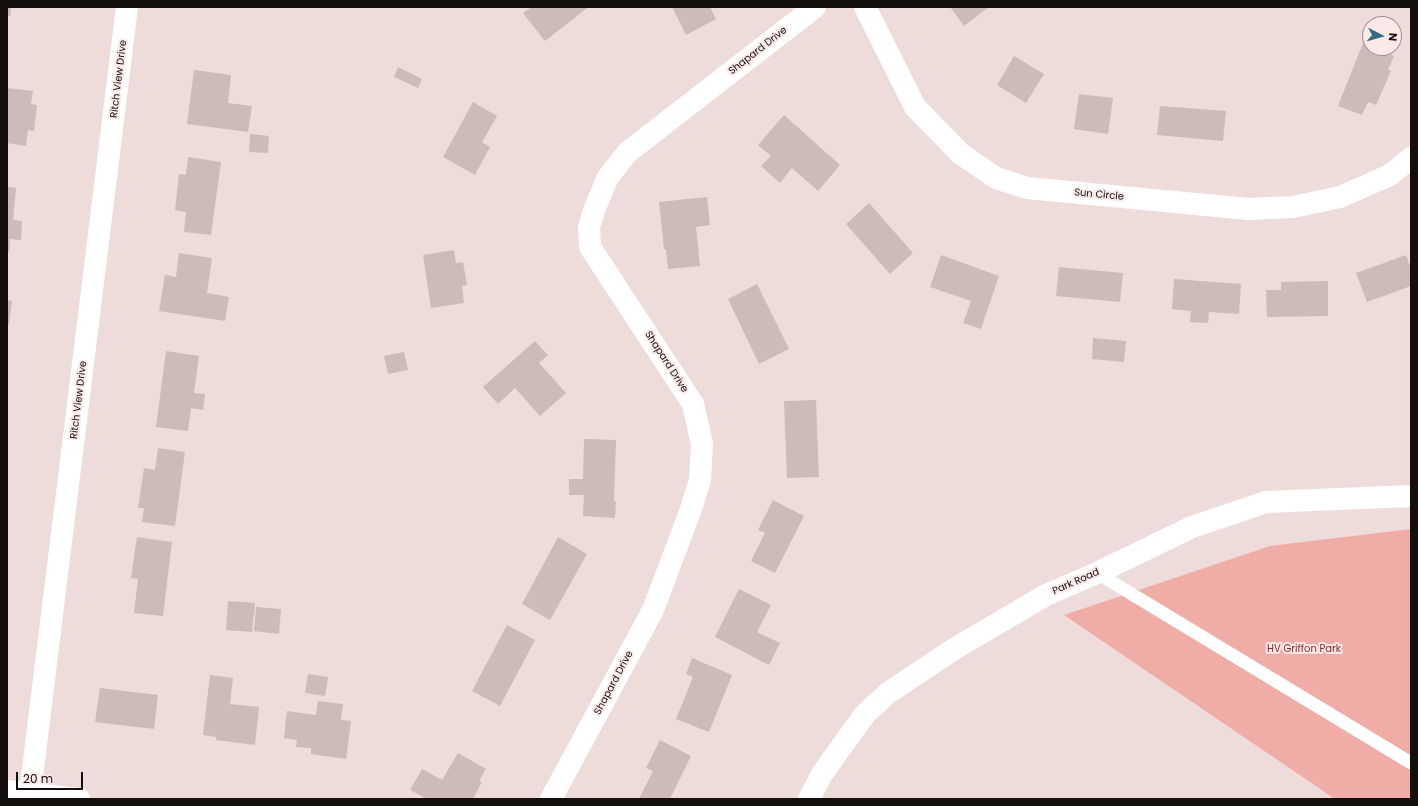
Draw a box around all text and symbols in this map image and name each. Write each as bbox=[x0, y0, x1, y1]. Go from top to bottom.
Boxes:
north arrow bbox=[1362, 16, 1402, 56]
street label: Shapard Drive bbox=[726, 24, 790, 78]
text: N bbox=[1385, 32, 1401, 42]
street label: Ritch View Drive bbox=[108, 39, 130, 119]
street label: Sun Circle bbox=[1074, 187, 1124, 203]
street label: Shapard Drive bbox=[642, 329, 690, 395]
street label: Ritch View Drive bbox=[68, 360, 90, 440]
street label: Park Road bbox=[1051, 566, 1101, 598]
park label: HV Griffon Park bbox=[1267, 643, 1341, 655]
street label: Shapard Drive bbox=[592, 649, 636, 717]
scale bar bbox=[18, 764, 85, 790]
text: 20 m bbox=[23, 770, 53, 787]

